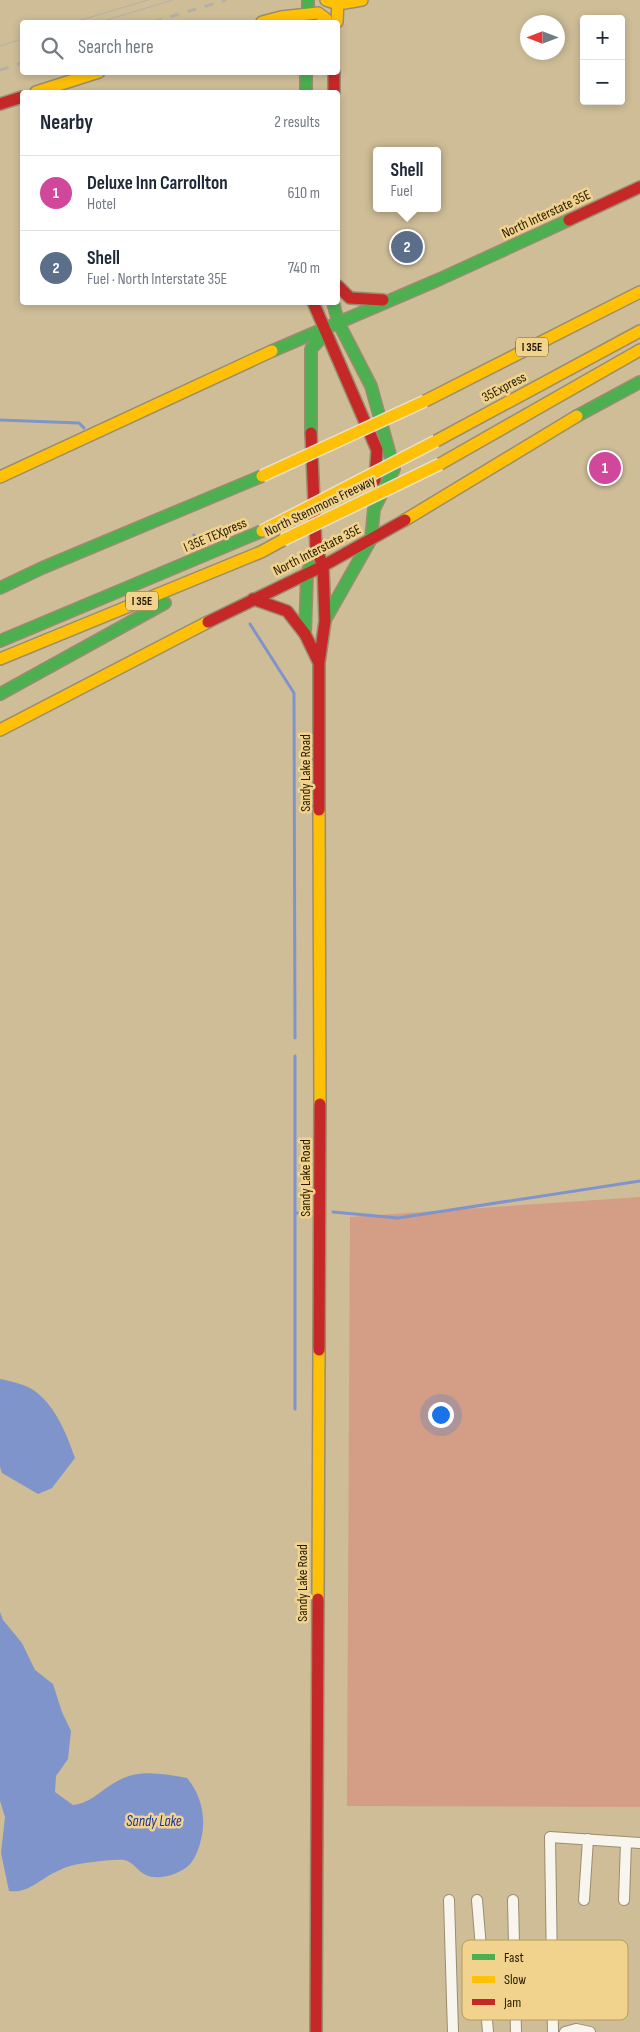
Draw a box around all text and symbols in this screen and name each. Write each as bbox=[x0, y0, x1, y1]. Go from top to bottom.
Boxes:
north arrow bbox=[520, 15, 565, 60]
map controls bbox=[580, 15, 625, 105]
button: + bbox=[580, 15, 625, 60]
search box bbox=[20, 20, 340, 75]
icon: search bbox=[38, 34, 66, 62]
text: Search here bbox=[78, 36, 154, 59]
button: − bbox=[580, 60, 625, 105]
text: Nearby bbox=[40, 110, 93, 135]
text: 2 results bbox=[274, 113, 320, 132]
popup bbox=[373, 147, 441, 212]
text: Shell bbox=[391, 159, 423, 182]
text: Deluxe Inn Carrollton bbox=[87, 172, 228, 195]
text: Fuel bbox=[391, 182, 413, 201]
text: 1 bbox=[53, 184, 59, 203]
text: 610 m bbox=[287, 184, 320, 203]
street label: North Interstate 35E bbox=[499, 186, 593, 242]
text: Hotel bbox=[87, 195, 116, 214]
pin: 2 bbox=[391, 228, 423, 266]
text: Shell bbox=[87, 247, 120, 270]
text: 2 bbox=[52, 259, 60, 278]
text: 740 m bbox=[288, 259, 320, 278]
text: Fuel · North Interstate 35E bbox=[87, 270, 227, 289]
road number: I 35E bbox=[516, 338, 548, 357]
street label: 35Express bbox=[479, 368, 529, 406]
pin: 1 bbox=[589, 449, 621, 487]
street label: North Stemmons Freeway bbox=[262, 472, 379, 540]
street label: I 35E TEXpress bbox=[181, 514, 249, 556]
street label: North Interstate 35E bbox=[270, 521, 364, 579]
road number: I 35E bbox=[126, 592, 158, 610]
street label: Sandy Lake Road bbox=[297, 734, 314, 812]
street label: Sandy Lake Road bbox=[297, 1139, 314, 1217]
your location bbox=[428, 1402, 454, 1428]
street label: Sandy Lake Road bbox=[294, 1544, 311, 1622]
water label: Sandy Lake bbox=[126, 1812, 182, 1831]
legend bbox=[462, 1940, 628, 2020]
text: Fast bbox=[504, 1949, 524, 1966]
text: Slow bbox=[504, 1971, 526, 1988]
text: Jam bbox=[503, 1994, 521, 2011]

